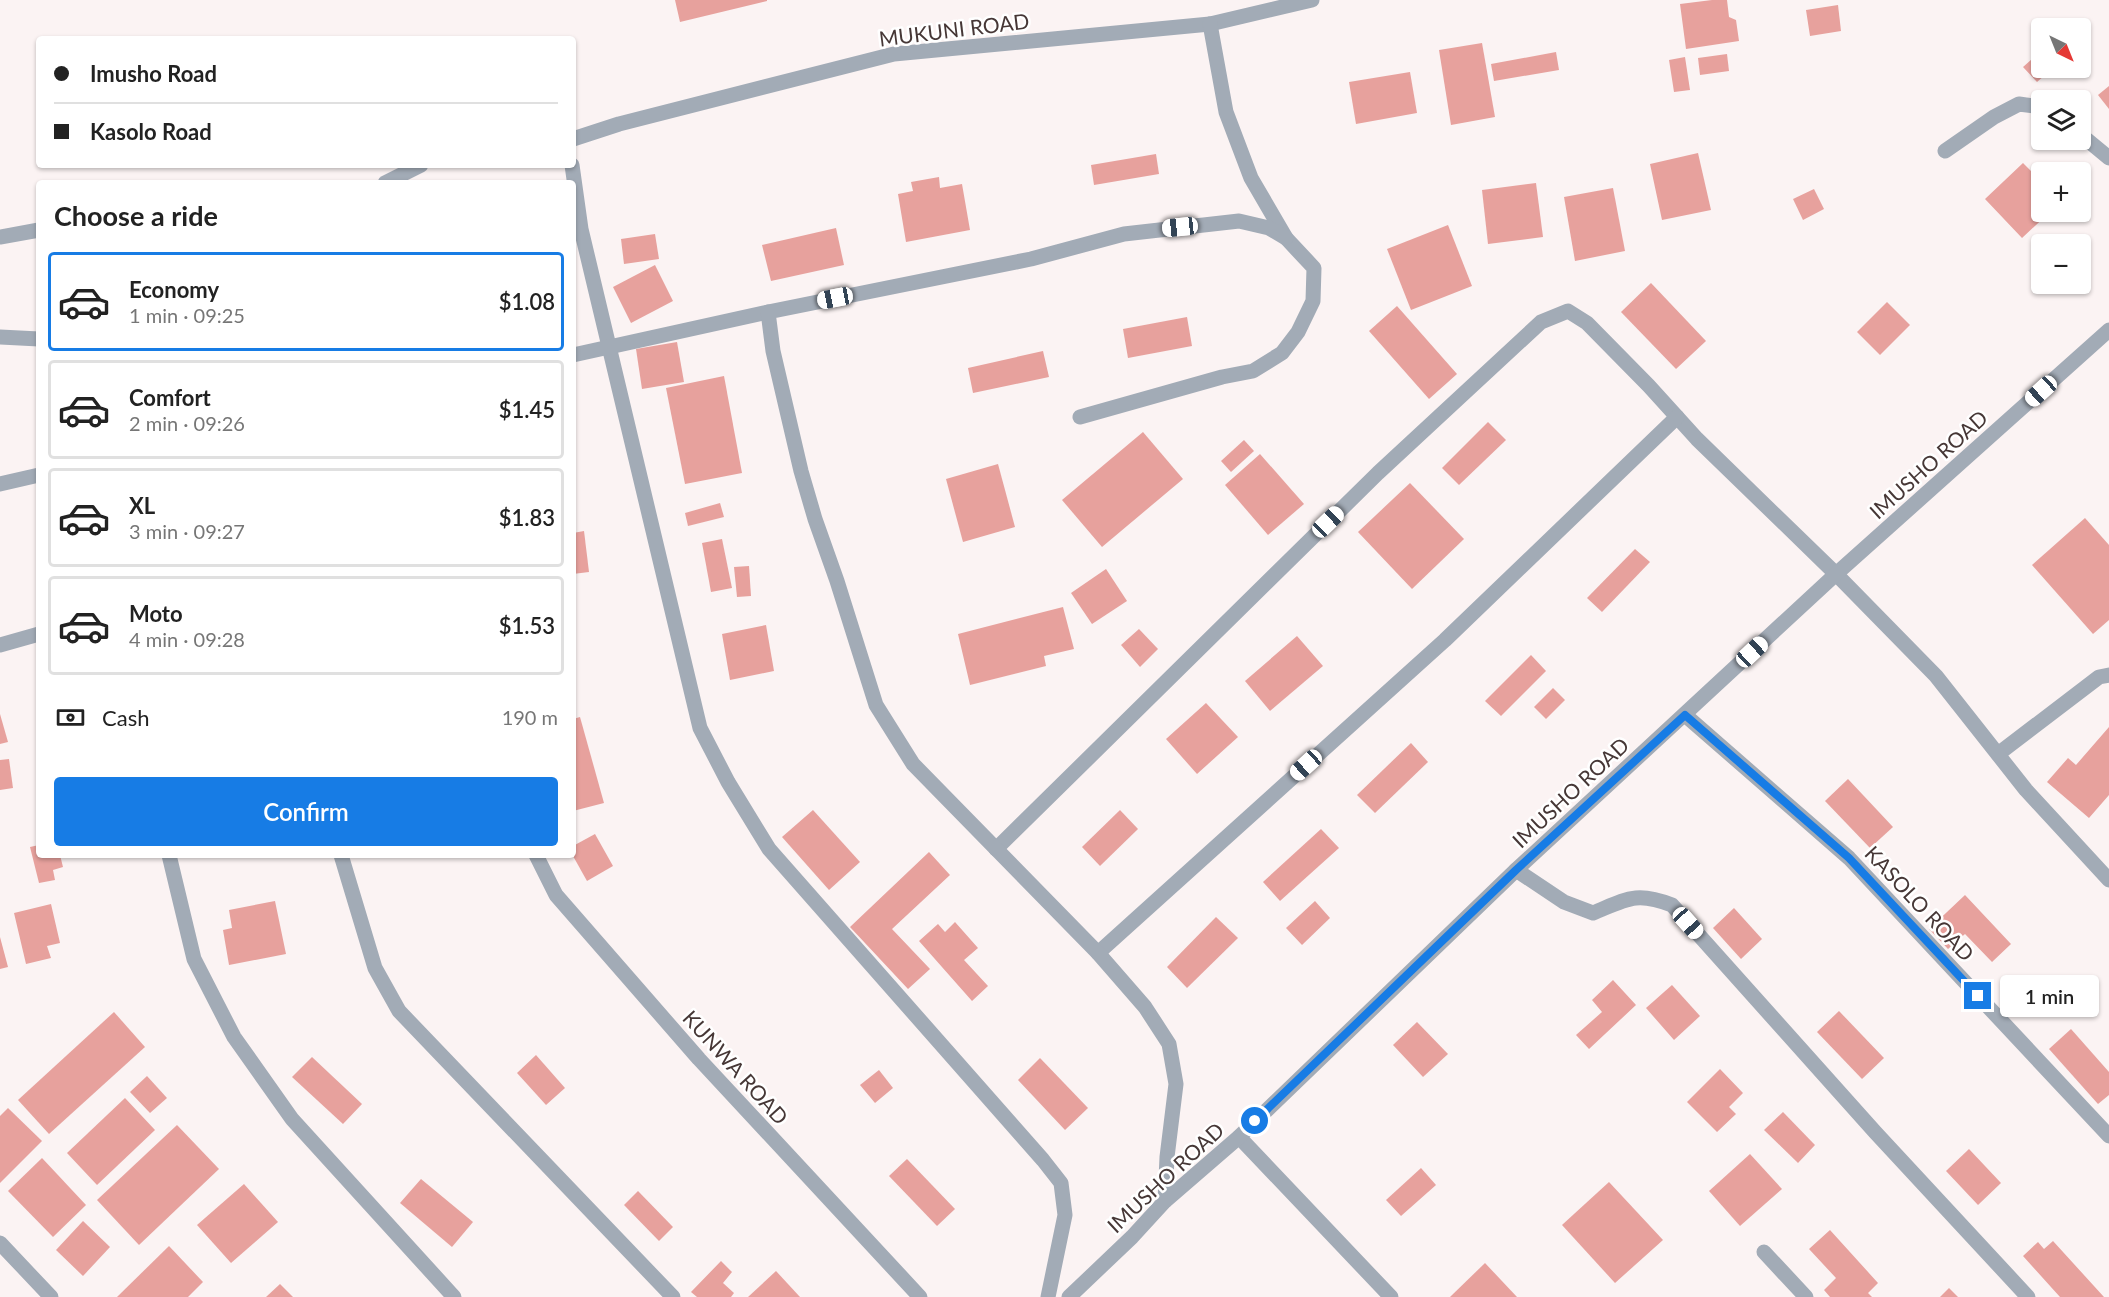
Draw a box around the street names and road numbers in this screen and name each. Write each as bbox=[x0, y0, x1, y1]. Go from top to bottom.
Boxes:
street label: MUKUNI ROAD bbox=[877, 7, 1031, 51]
street label: IMUSHO ROAD bbox=[1864, 405, 1992, 523]
street label: IMUSHO ROAD bbox=[1507, 732, 1633, 852]
street label: KASOLO ROAD bbox=[1860, 840, 1980, 966]
street label: KUNWA ROAD bbox=[678, 1005, 794, 1129]
street label: IMUSHO ROAD bbox=[1102, 1117, 1228, 1237]

